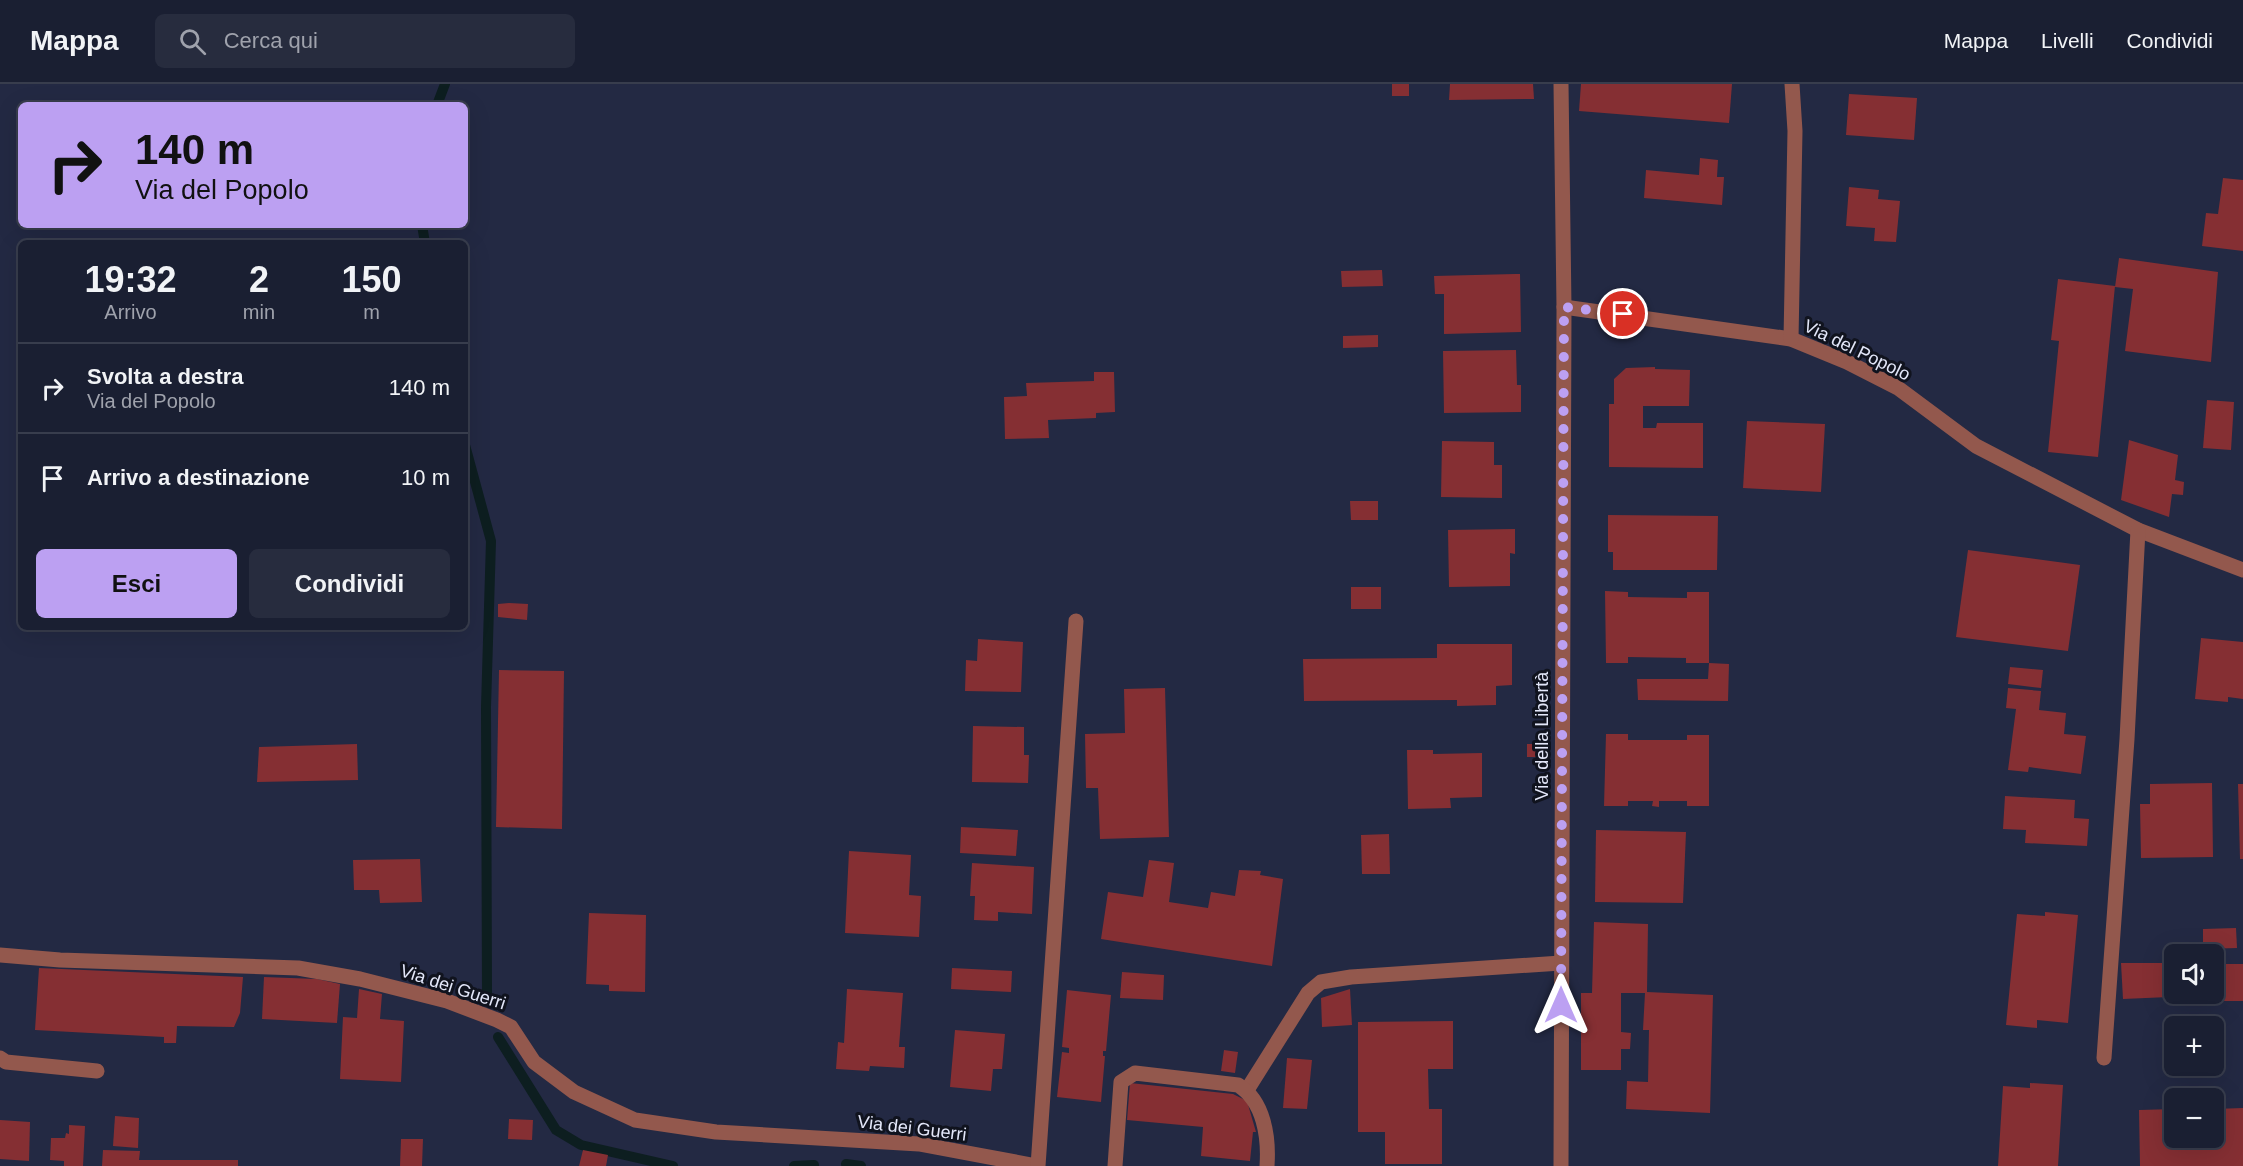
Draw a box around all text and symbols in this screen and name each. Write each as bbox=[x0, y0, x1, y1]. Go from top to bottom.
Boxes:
search box bbox=[155, 14, 575, 68]
text: Mappa bbox=[30, 25, 119, 56]
icon: search bbox=[176, 25, 209, 58]
text: Cerca qui bbox=[224, 28, 318, 53]
text: Mappa bbox=[1944, 29, 2008, 52]
text: Livelli bbox=[2041, 29, 2094, 52]
text: Condividi bbox=[2127, 29, 2213, 52]
icon: right bbox=[36, 126, 114, 204]
text: 140 m bbox=[135, 126, 254, 173]
text: Via del Popolo bbox=[135, 175, 309, 205]
text: 19:32 bbox=[84, 259, 176, 300]
text: 2 bbox=[249, 259, 269, 300]
text: 150 bbox=[341, 259, 402, 300]
pin bbox=[1597, 288, 1648, 339]
icon: arrive bbox=[1606, 297, 1639, 330]
text: Arrivo bbox=[104, 301, 157, 323]
text: min bbox=[243, 301, 275, 323]
text: m bbox=[363, 301, 380, 323]
street label: Via del Popolo bbox=[1801, 316, 1913, 384]
text: Svolta a destra bbox=[87, 364, 244, 389]
icon: right bbox=[36, 372, 69, 405]
text: 140 m bbox=[389, 375, 450, 400]
text: Via del Popolo bbox=[87, 390, 216, 412]
icon: arrive bbox=[36, 462, 69, 495]
text: Arrivo a destinazione bbox=[87, 465, 310, 490]
text: 10 m bbox=[401, 465, 450, 490]
button: Esci bbox=[36, 549, 237, 618]
button: Condividi bbox=[249, 549, 450, 618]
street label: Via della Libertà bbox=[1532, 671, 1552, 800]
map controls bbox=[2164, 944, 2224, 1148]
button: sound bbox=[2164, 944, 2224, 1004]
street label: Via dei Guerri bbox=[398, 961, 508, 1013]
position arrow bbox=[1529, 973, 1593, 1037]
button: + bbox=[2164, 1016, 2224, 1076]
button: − bbox=[2164, 1088, 2224, 1148]
street label: Via dei Guerri bbox=[856, 1111, 968, 1145]

